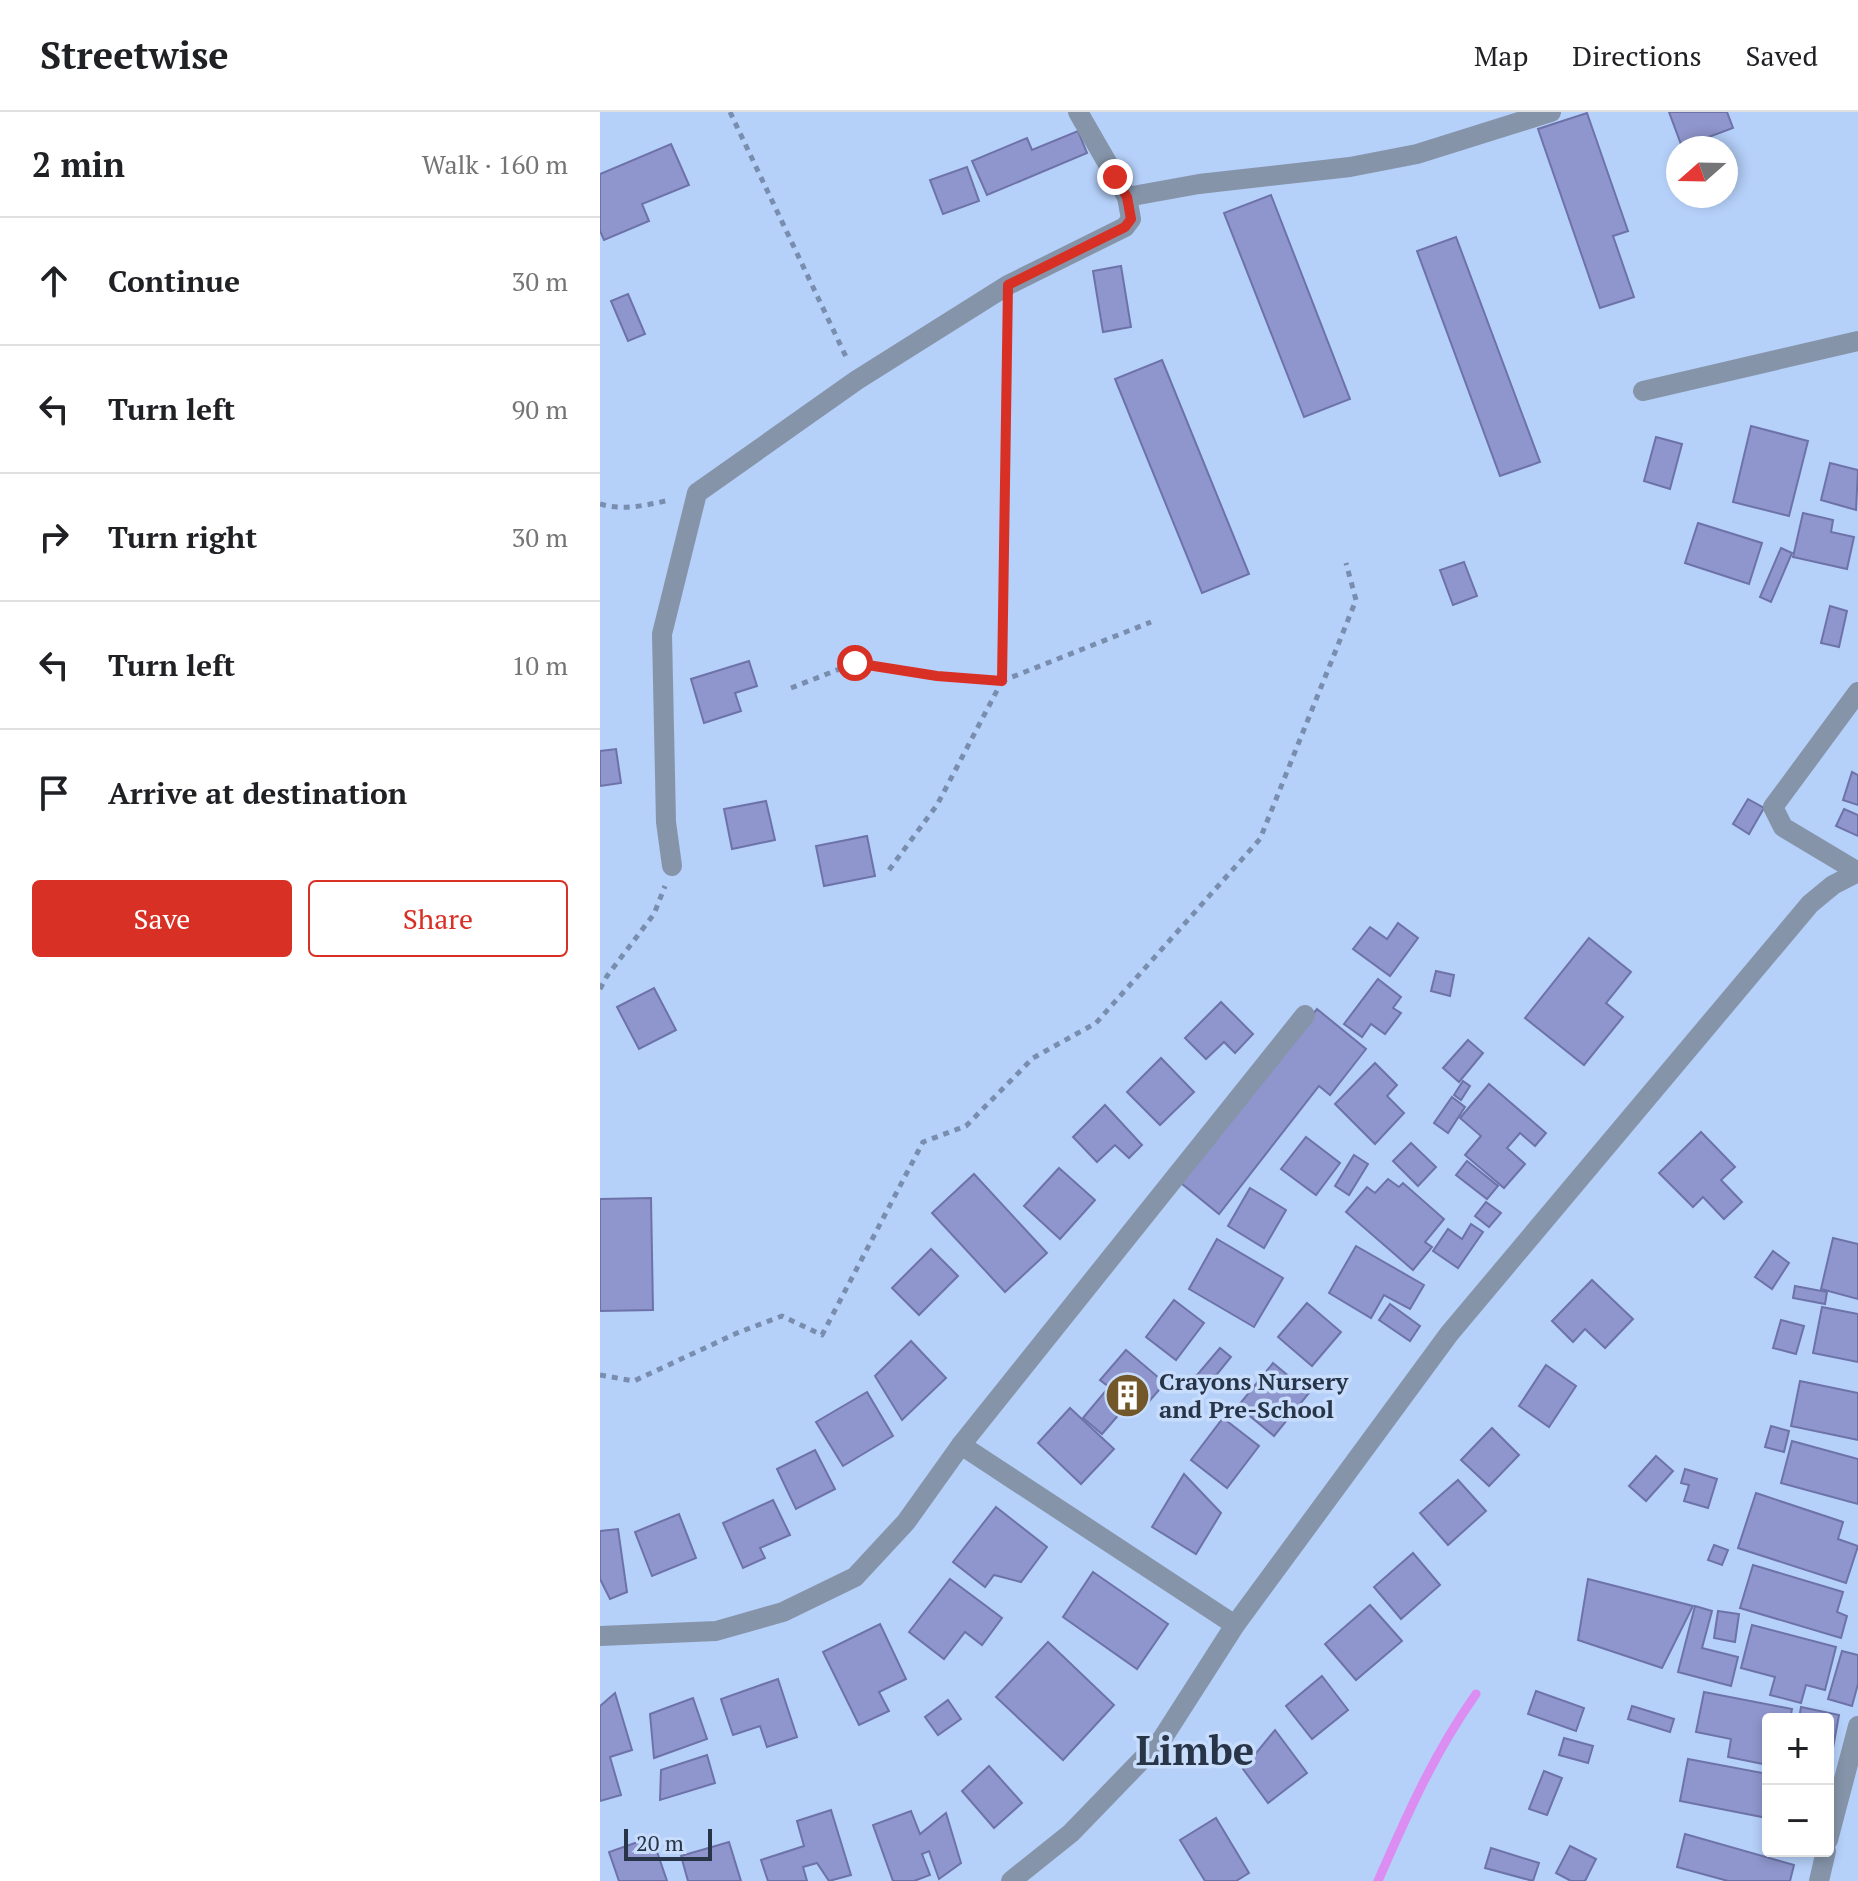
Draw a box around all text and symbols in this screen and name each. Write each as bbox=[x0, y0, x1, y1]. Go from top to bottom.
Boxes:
text: Streetwise bbox=[40, 30, 229, 80]
text: Map bbox=[1474, 37, 1528, 74]
text: Directions bbox=[1572, 37, 1702, 74]
text: Saved bbox=[1746, 37, 1818, 74]
north arrow bbox=[1666, 136, 1738, 208]
text: 2 min bbox=[32, 142, 125, 187]
text: Walk · 160 m bbox=[422, 147, 568, 181]
route end bbox=[1097, 159, 1133, 195]
icon: ahead bbox=[32, 259, 76, 303]
text: Continue bbox=[108, 261, 240, 301]
text: 30 m bbox=[512, 264, 568, 298]
icon: left bbox=[32, 387, 76, 431]
text: Turn left bbox=[108, 389, 235, 429]
text: 90 m bbox=[512, 392, 568, 426]
icon: right bbox=[32, 515, 76, 559]
text: Turn right bbox=[108, 517, 257, 557]
text: 30 m bbox=[512, 520, 568, 554]
icon: left bbox=[32, 643, 76, 687]
text: Turn left bbox=[108, 645, 235, 685]
route start bbox=[837, 645, 873, 681]
text: 10 m bbox=[512, 648, 568, 682]
icon: arrive bbox=[32, 771, 76, 815]
text: Arrive at destination bbox=[108, 773, 407, 813]
button: Save bbox=[32, 880, 292, 957]
button: Share bbox=[308, 880, 568, 957]
place label: Crayons Nursery and Pre-School bbox=[1159, 1365, 1349, 1425]
building icon: Crayons Nursery and Pre-School bbox=[1104, 1372, 1152, 1420]
map controls bbox=[1762, 1713, 1834, 1857]
button: + bbox=[1762, 1713, 1834, 1785]
district label: Limbe bbox=[1136, 1723, 1254, 1776]
button: − bbox=[1762, 1785, 1834, 1857]
scale bar bbox=[624, 1825, 712, 1861]
text: 20 m bbox=[636, 1828, 684, 1857]

